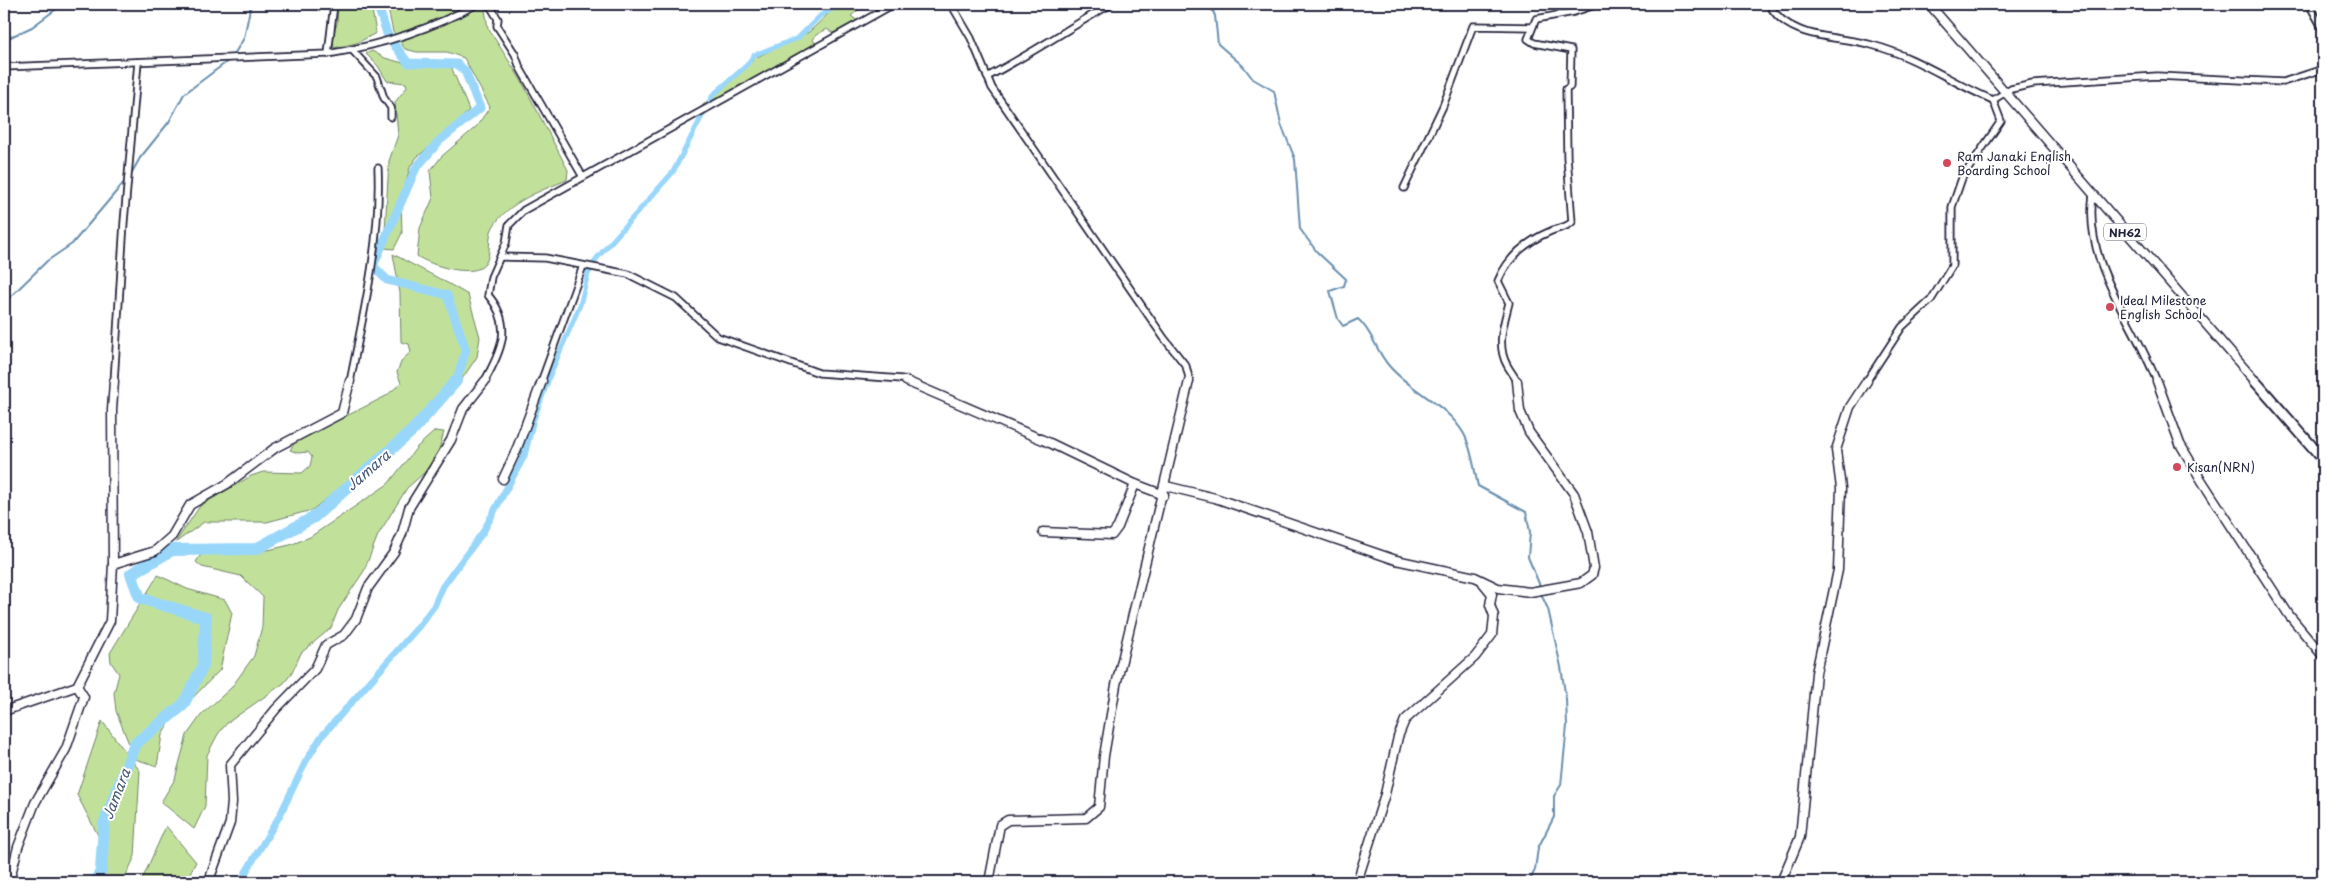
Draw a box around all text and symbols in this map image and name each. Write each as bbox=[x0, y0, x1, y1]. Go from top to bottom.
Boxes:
place label: Ram Janaki English Boarding School bbox=[1957, 147, 2071, 179]
marker: Ram Janaki English Boarding School bbox=[1941, 157, 1953, 169]
road number: NH62 bbox=[2104, 223, 2146, 240]
place label: Ideal Milestone English School bbox=[2120, 291, 2207, 323]
marker: Ideal Milestone English School bbox=[2104, 301, 2116, 313]
water label: Jamara bbox=[341, 444, 396, 495]
place label: Kisan(NRN) bbox=[2187, 458, 2255, 476]
marker: Kisan(NRN) bbox=[2171, 461, 2183, 473]
water label: Jamara bbox=[97, 765, 136, 822]

